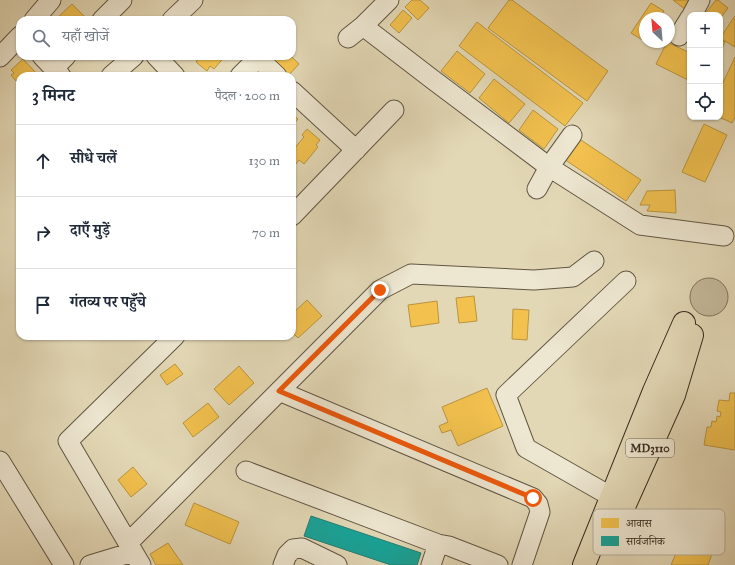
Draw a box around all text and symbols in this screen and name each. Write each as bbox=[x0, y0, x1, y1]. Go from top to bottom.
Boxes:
north arrow bbox=[639, 12, 675, 48]
map controls bbox=[687, 12, 723, 120]
button: + bbox=[687, 12, 723, 48]
search box bbox=[16, 16, 296, 60]
icon: search bbox=[30, 27, 52, 49]
text: यहाँ खोजें bbox=[62, 27, 109, 45]
button: − bbox=[687, 48, 723, 84]
button: locate bbox=[687, 84, 723, 120]
text: 3 मिनट bbox=[32, 85, 75, 106]
text: पैदल · 200 m bbox=[215, 88, 280, 104]
text: सीधे चलें bbox=[70, 149, 117, 167]
icon: ahead bbox=[32, 150, 54, 172]
text: 130 m bbox=[248, 153, 280, 169]
text: दाएँ मुड़ें bbox=[70, 221, 110, 239]
icon: right bbox=[32, 222, 54, 244]
text: 70 m bbox=[252, 225, 280, 241]
route end bbox=[371, 281, 389, 299]
text: गंतव्य पर पहुँचे bbox=[70, 293, 146, 311]
icon: arrive bbox=[32, 294, 54, 316]
road number: MD3110 bbox=[626, 439, 674, 457]
route start bbox=[524, 489, 542, 507]
legend bbox=[593, 509, 725, 555]
text: आवास bbox=[626, 517, 652, 530]
text: सार्वजनिक bbox=[625, 535, 666, 548]

